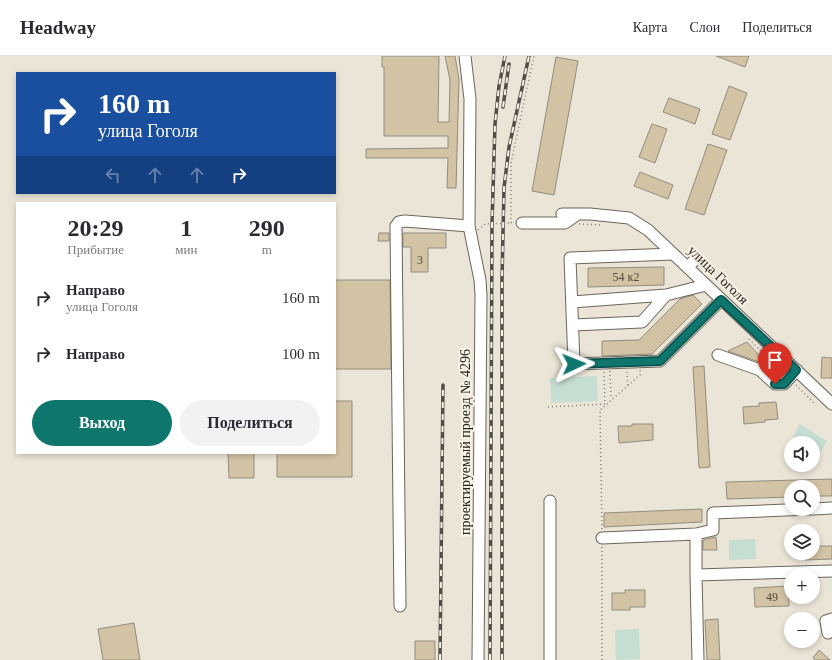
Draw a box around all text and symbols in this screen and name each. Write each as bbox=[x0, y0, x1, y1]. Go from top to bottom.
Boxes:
text: Headway bbox=[20, 17, 96, 38]
text: Карта bbox=[633, 20, 667, 35]
text: Слои bbox=[689, 20, 720, 35]
text: Поделиться bbox=[742, 20, 812, 35]
icon: right bbox=[32, 88, 84, 140]
text: 160 m bbox=[98, 88, 170, 119]
text: улица Гоголя bbox=[98, 121, 198, 141]
icon: left bbox=[102, 164, 124, 186]
icon: ahead bbox=[144, 164, 166, 186]
icon: ahead bbox=[186, 164, 208, 186]
icon: right bbox=[228, 164, 250, 186]
text: 20:29 bbox=[68, 215, 124, 241]
text: 1 bbox=[180, 215, 192, 241]
text: 290 bbox=[249, 215, 285, 241]
text: Прибытие bbox=[67, 242, 124, 257]
text: мин bbox=[175, 242, 197, 257]
text: m bbox=[262, 242, 272, 257]
street label: улица Гоголя bbox=[685, 243, 752, 308]
house number: 3 bbox=[417, 253, 423, 267]
house number: 54 к2 bbox=[613, 270, 639, 284]
text: Направо bbox=[66, 282, 125, 298]
icon: right bbox=[32, 287, 54, 309]
text: 160 m bbox=[282, 290, 320, 306]
text: улица Гоголя bbox=[66, 299, 138, 314]
icon: right bbox=[32, 343, 54, 365]
position arrow bbox=[553, 343, 595, 385]
pin bbox=[758, 343, 792, 384]
text: Направо bbox=[66, 346, 125, 362]
text: 100 m bbox=[282, 346, 320, 362]
street label: проектируемый проезд № 4296 bbox=[458, 349, 473, 535]
icon: arrive bbox=[764, 349, 786, 371]
button: Выход bbox=[32, 400, 172, 446]
button: Поделиться bbox=[180, 400, 320, 446]
map controls bbox=[784, 436, 820, 648]
button: sound bbox=[784, 436, 820, 472]
button: search bbox=[784, 480, 820, 516]
button: layers bbox=[784, 524, 820, 560]
button: + bbox=[784, 568, 820, 604]
house number: 49 bbox=[766, 590, 778, 604]
button: − bbox=[784, 612, 820, 648]

